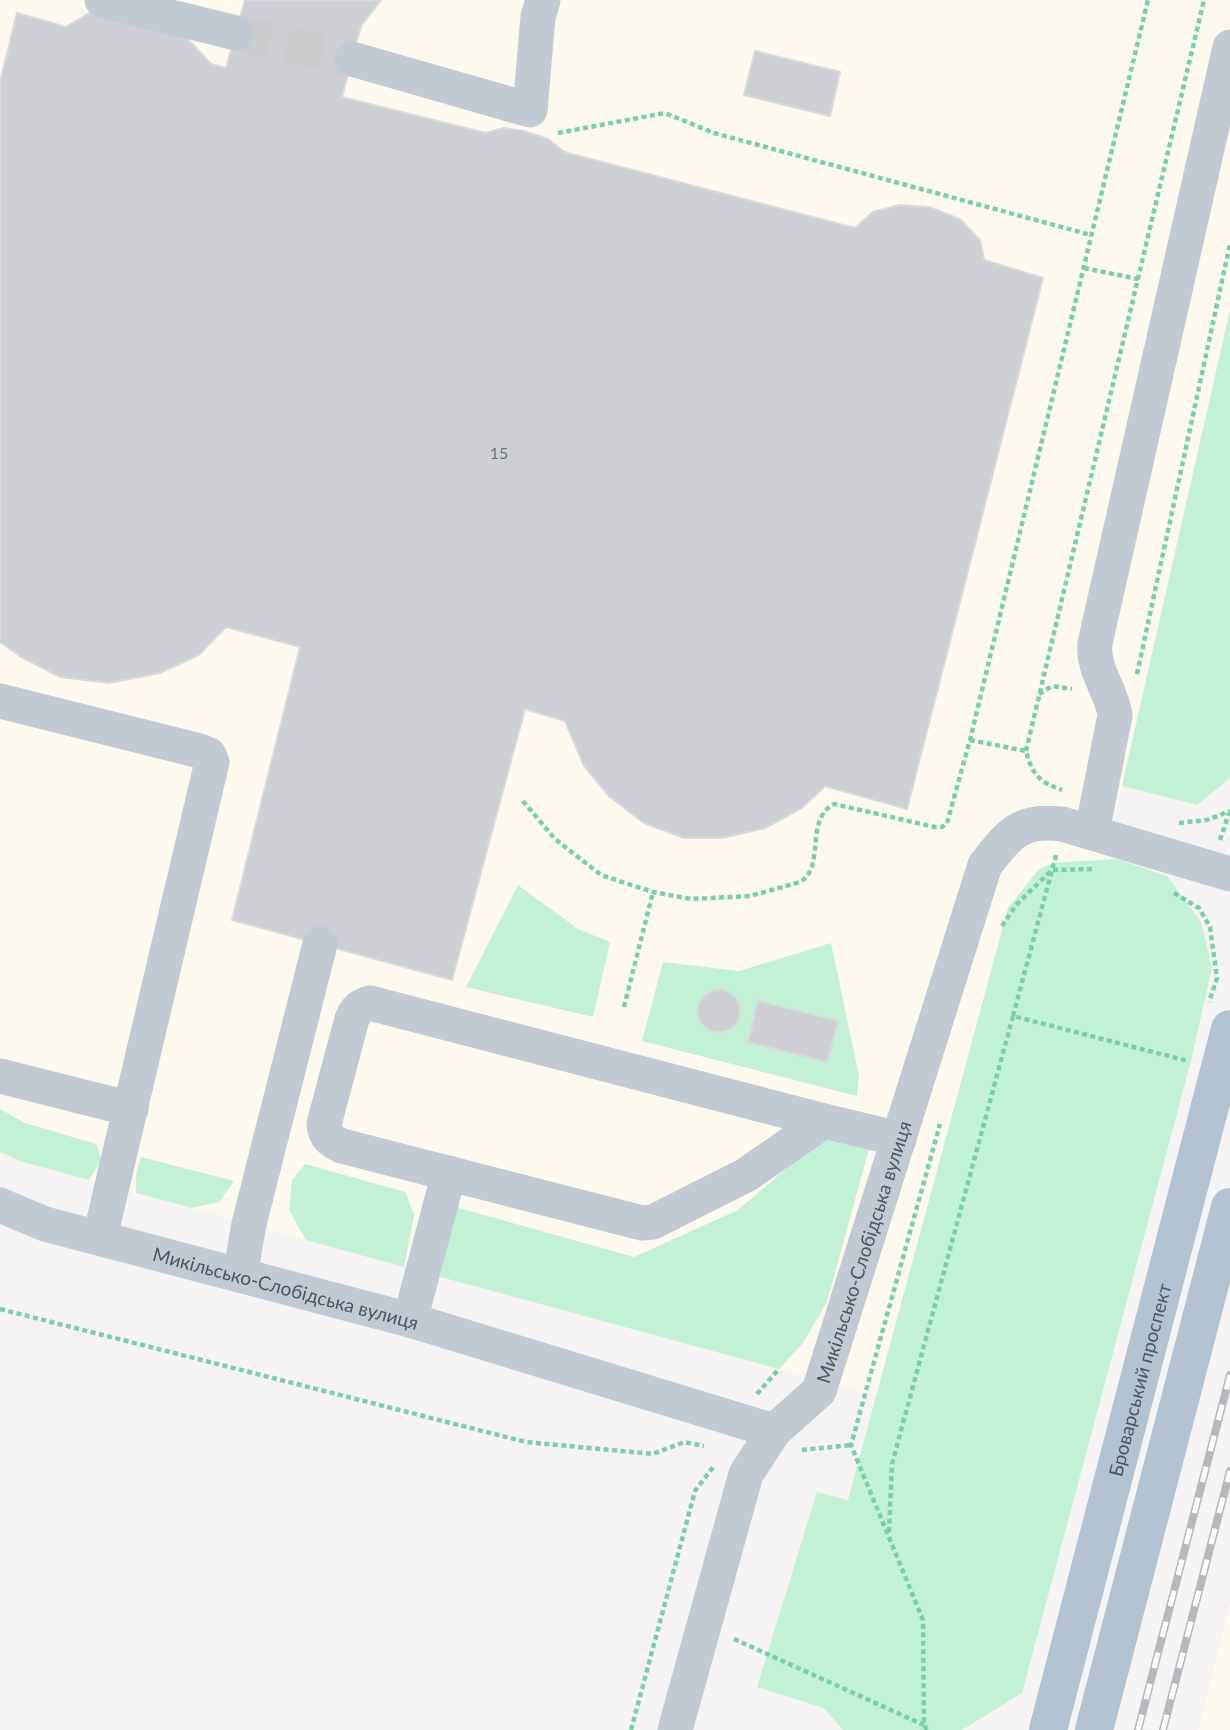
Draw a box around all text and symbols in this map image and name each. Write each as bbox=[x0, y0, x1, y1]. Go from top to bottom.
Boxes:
house number: 15 bbox=[490, 443, 508, 462]
street label: Микільсько-Слобідська вулиця bbox=[811, 1118, 915, 1386]
street label: Микільсько-Слобідська вулиця bbox=[151, 1241, 422, 1334]
street label: Броварський проспект bbox=[1103, 1280, 1175, 1479]

